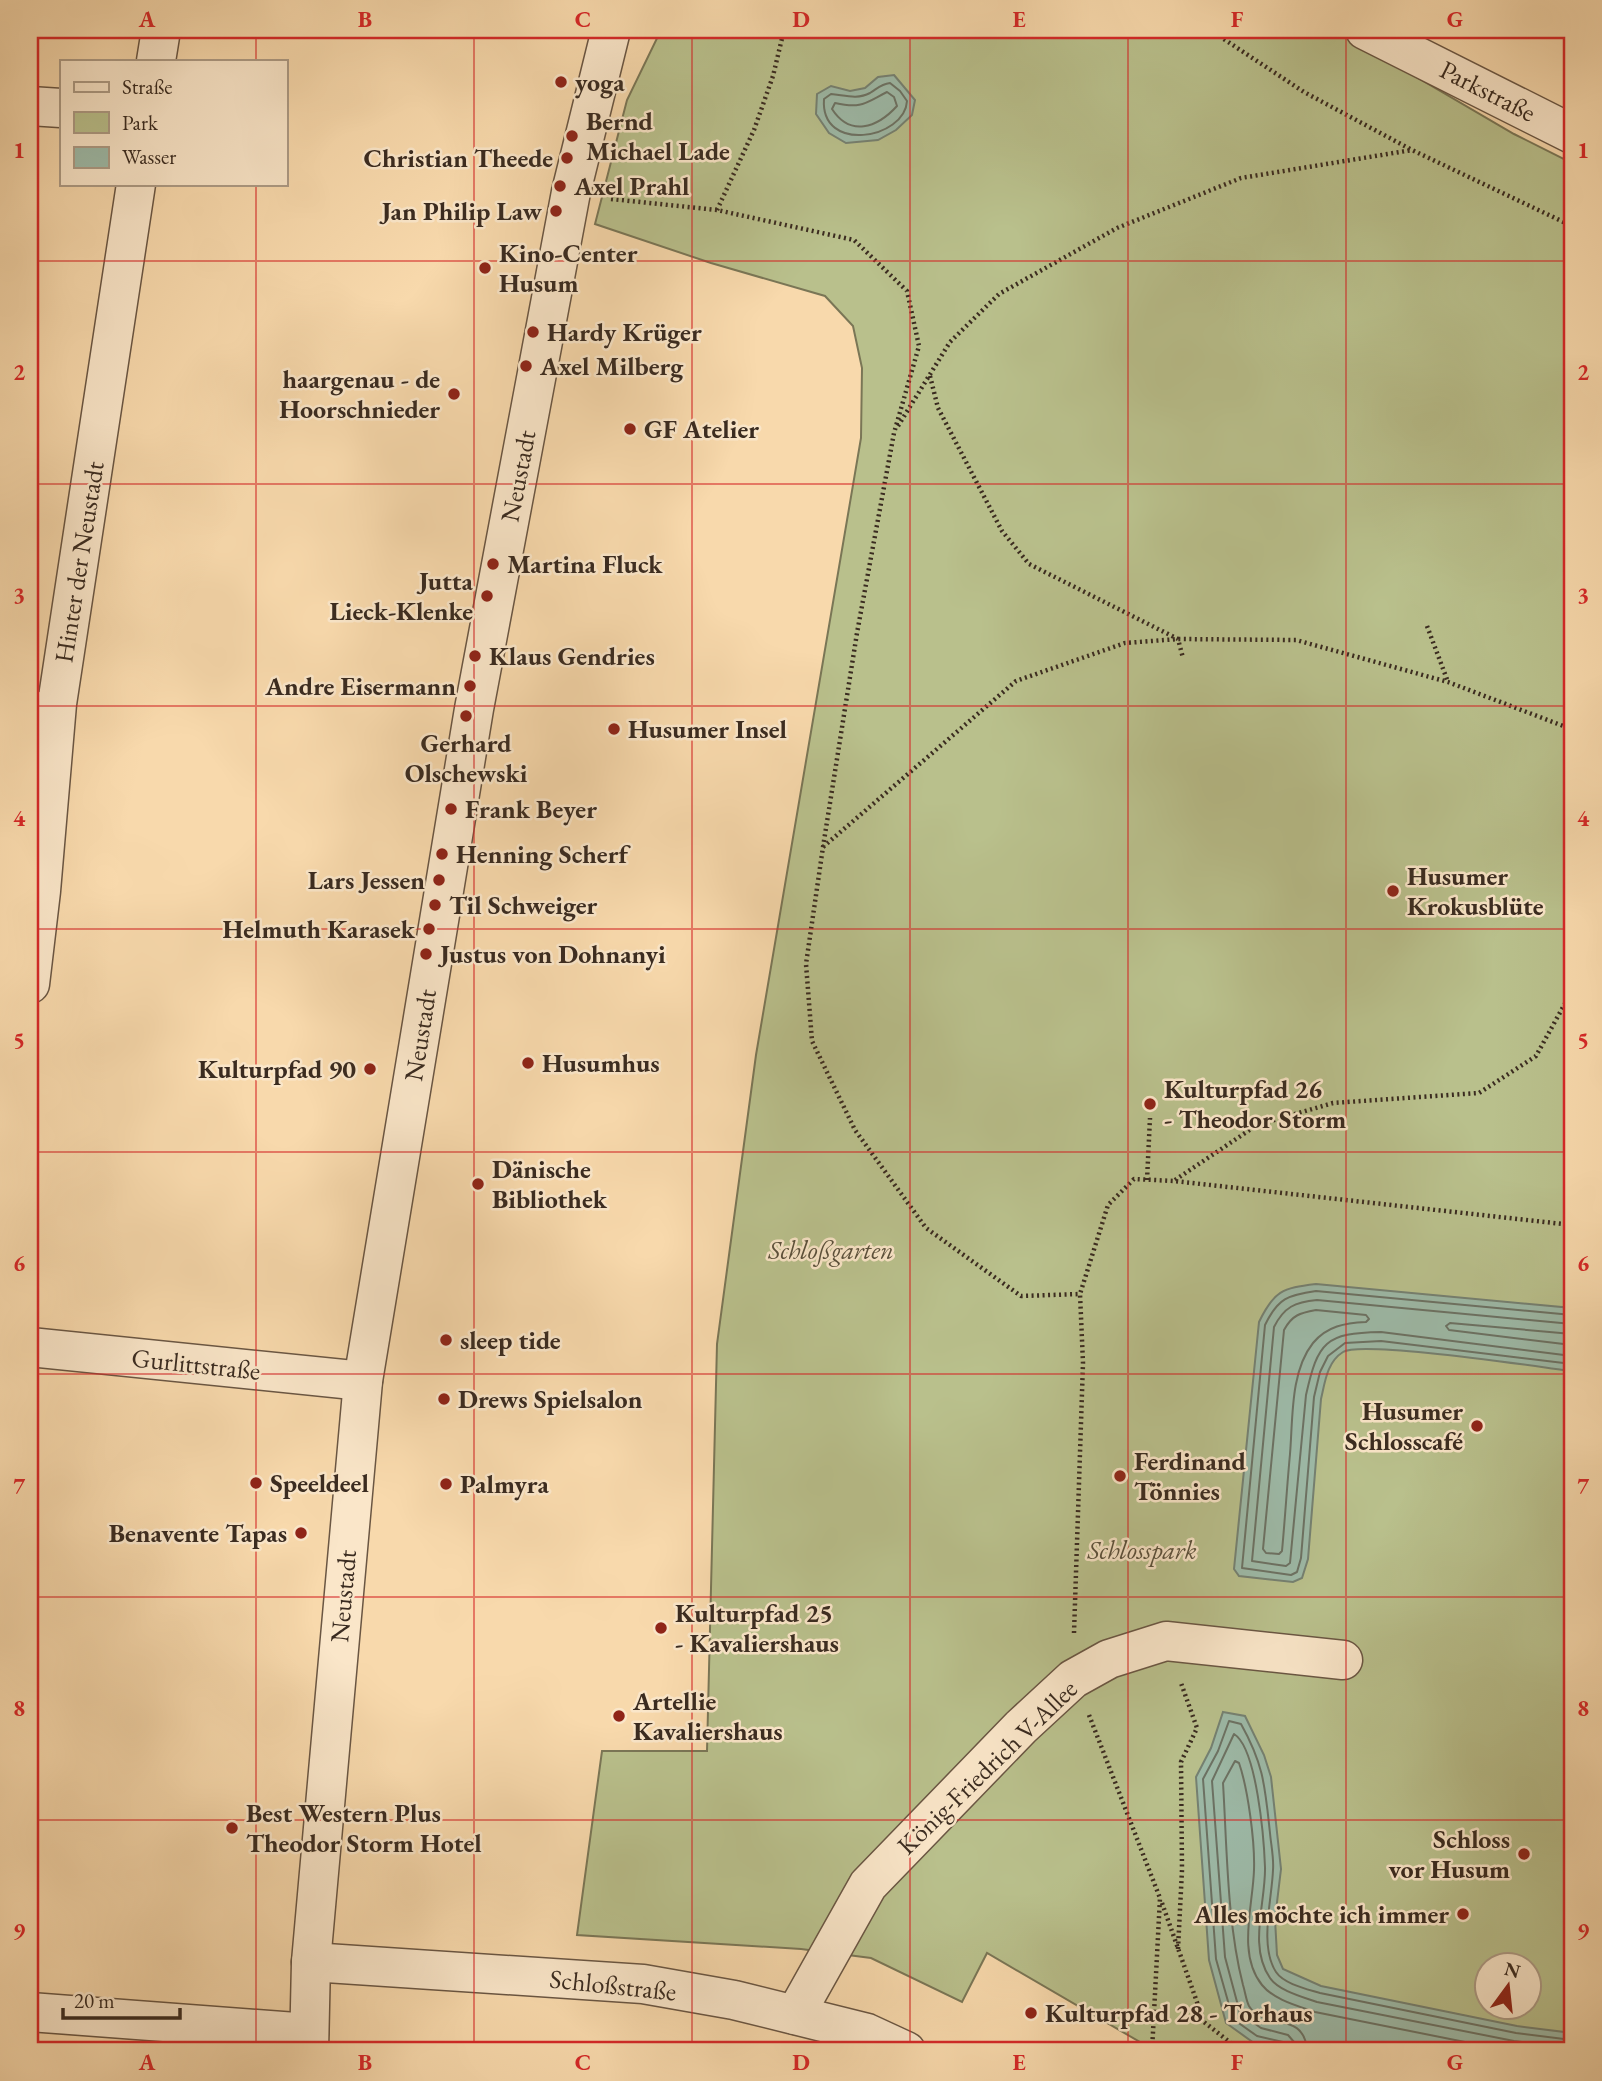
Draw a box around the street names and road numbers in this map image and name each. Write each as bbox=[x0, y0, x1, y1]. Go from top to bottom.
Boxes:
street label: Parkstraße bbox=[1434, 52, 1542, 130]
street label: Neustadt bbox=[492, 427, 544, 525]
street label: Hinter der Neustadt bbox=[46, 459, 112, 665]
street label: Neustadt bbox=[396, 987, 444, 1083]
street label: Gurlittstraße bbox=[130, 1340, 262, 1388]
street label: Neustadt bbox=[322, 1548, 364, 1644]
street label: König-Friedrich V-Allee bbox=[890, 1672, 1084, 1862]
street label: Schloßstraße bbox=[548, 1961, 678, 2009]

